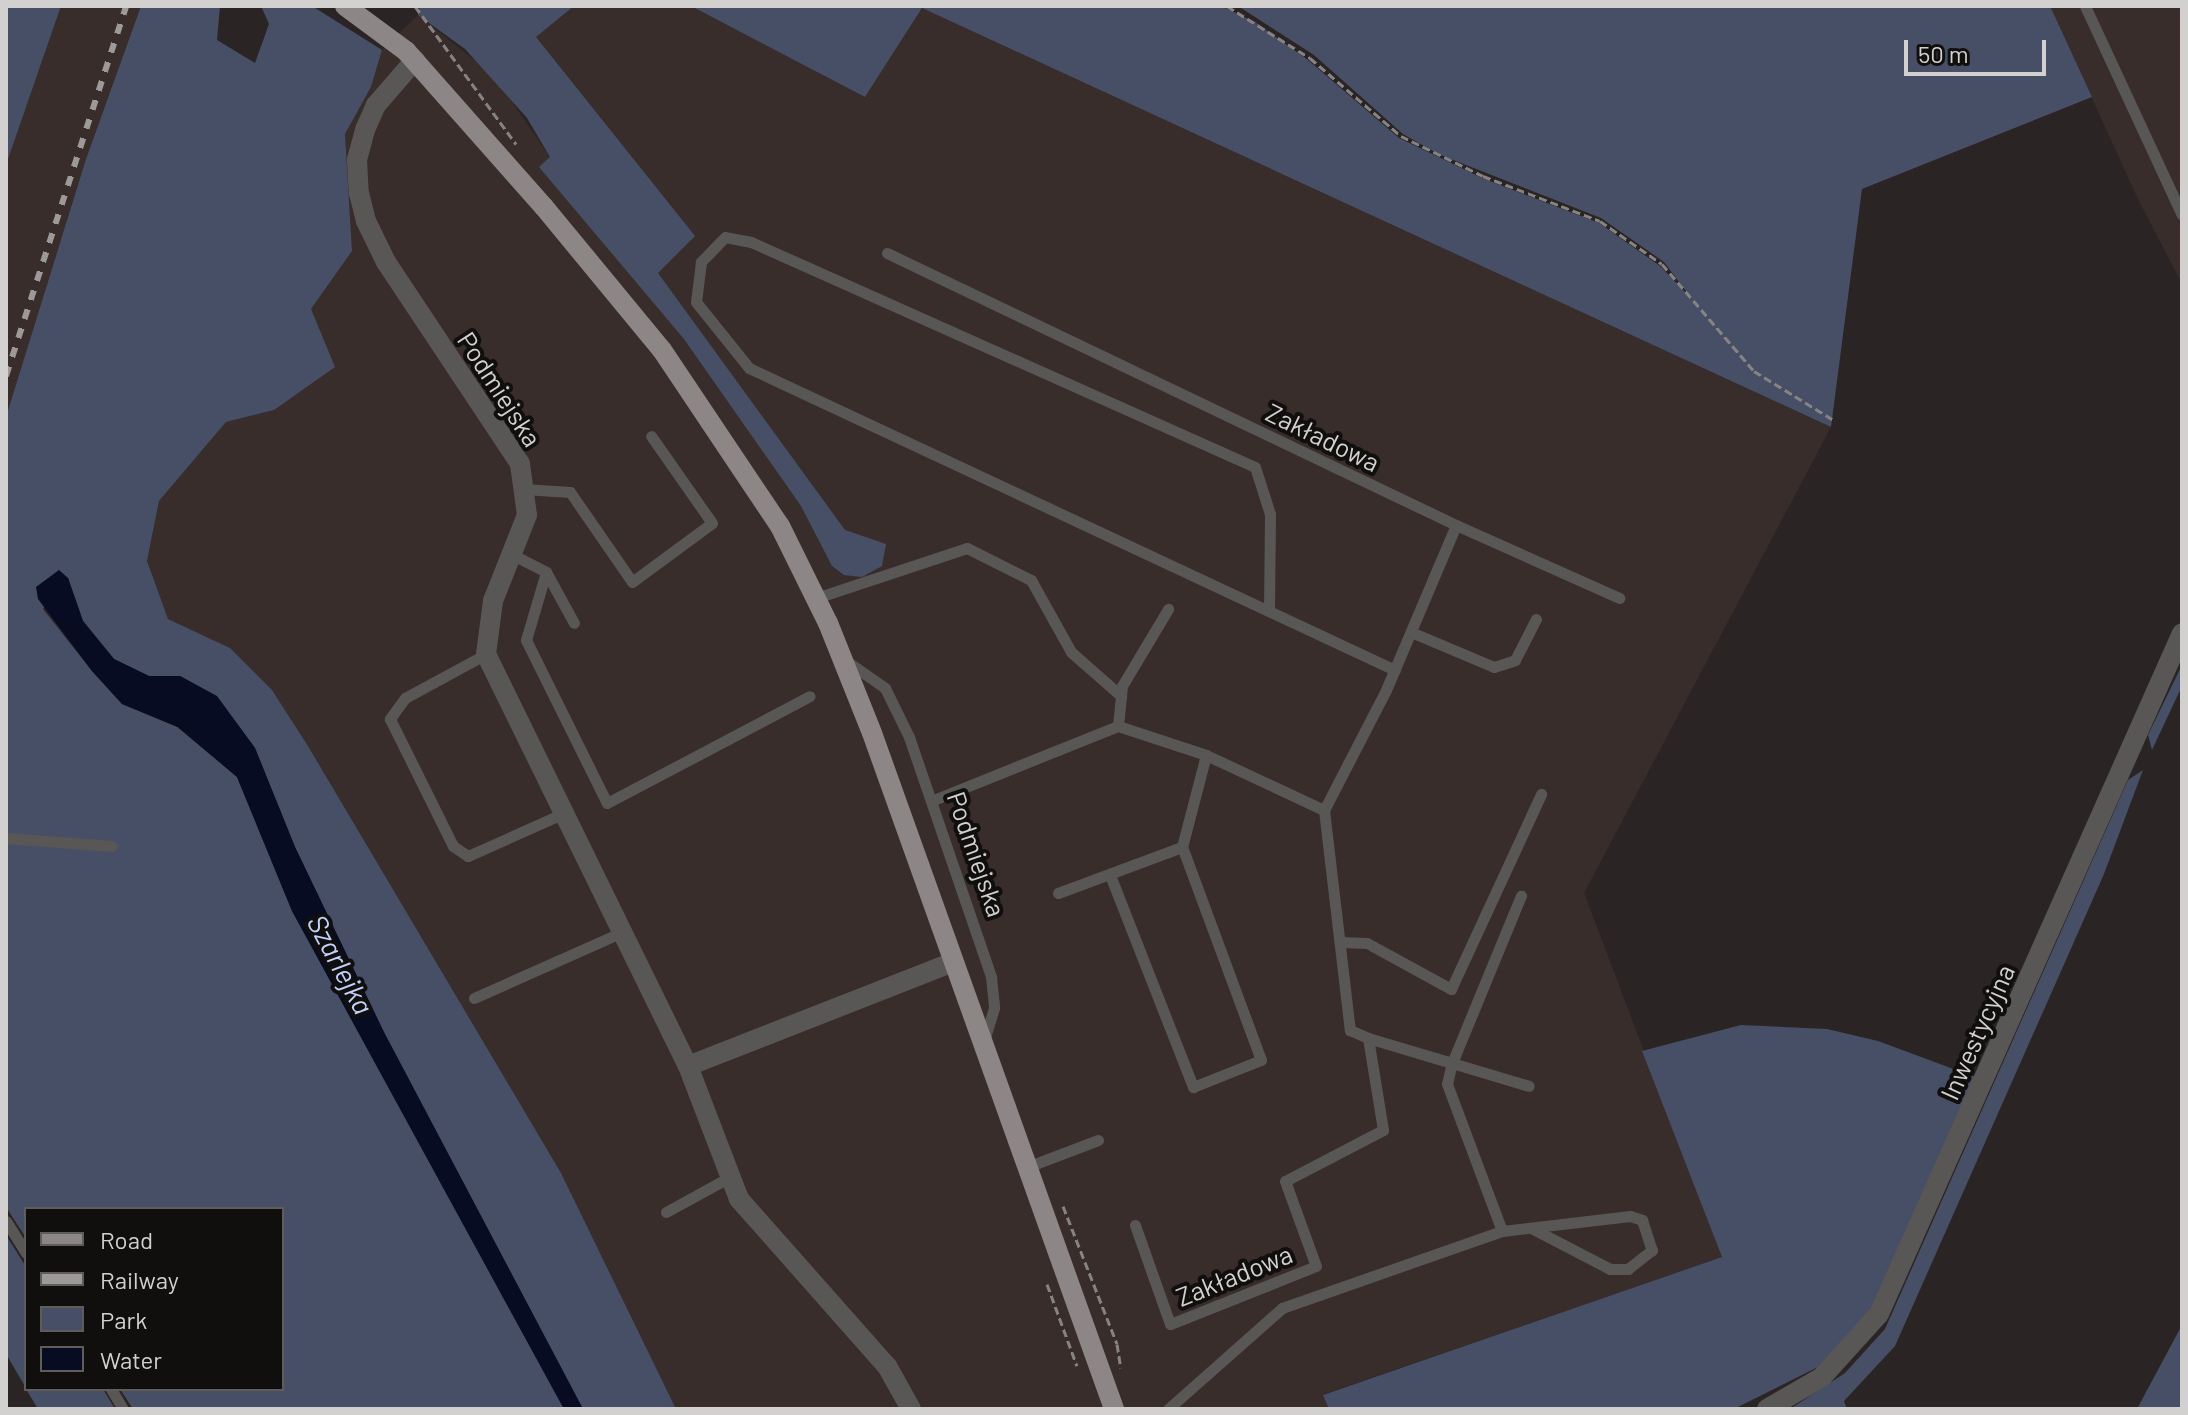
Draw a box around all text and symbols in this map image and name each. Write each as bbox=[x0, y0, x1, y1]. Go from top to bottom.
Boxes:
scale bar bbox=[1908, 24, 2050, 74]
text: 50 m bbox=[1918, 39, 1969, 68]
street label: Podmiejska bbox=[451, 326, 549, 452]
street label: Zakładowa bbox=[1261, 396, 1385, 478]
street label: Podmiejska bbox=[941, 787, 1013, 921]
water label: Szarlejka bbox=[301, 908, 381, 1020]
street label: Inwestycyjna bbox=[1933, 959, 2021, 1105]
legend bbox=[24, 1207, 284, 1391]
text: Road bbox=[100, 1225, 153, 1254]
street label: Zakładowa bbox=[1171, 1238, 1297, 1312]
text: Railway bbox=[100, 1265, 179, 1294]
text: Park bbox=[100, 1305, 147, 1334]
text: Water bbox=[100, 1345, 162, 1374]

